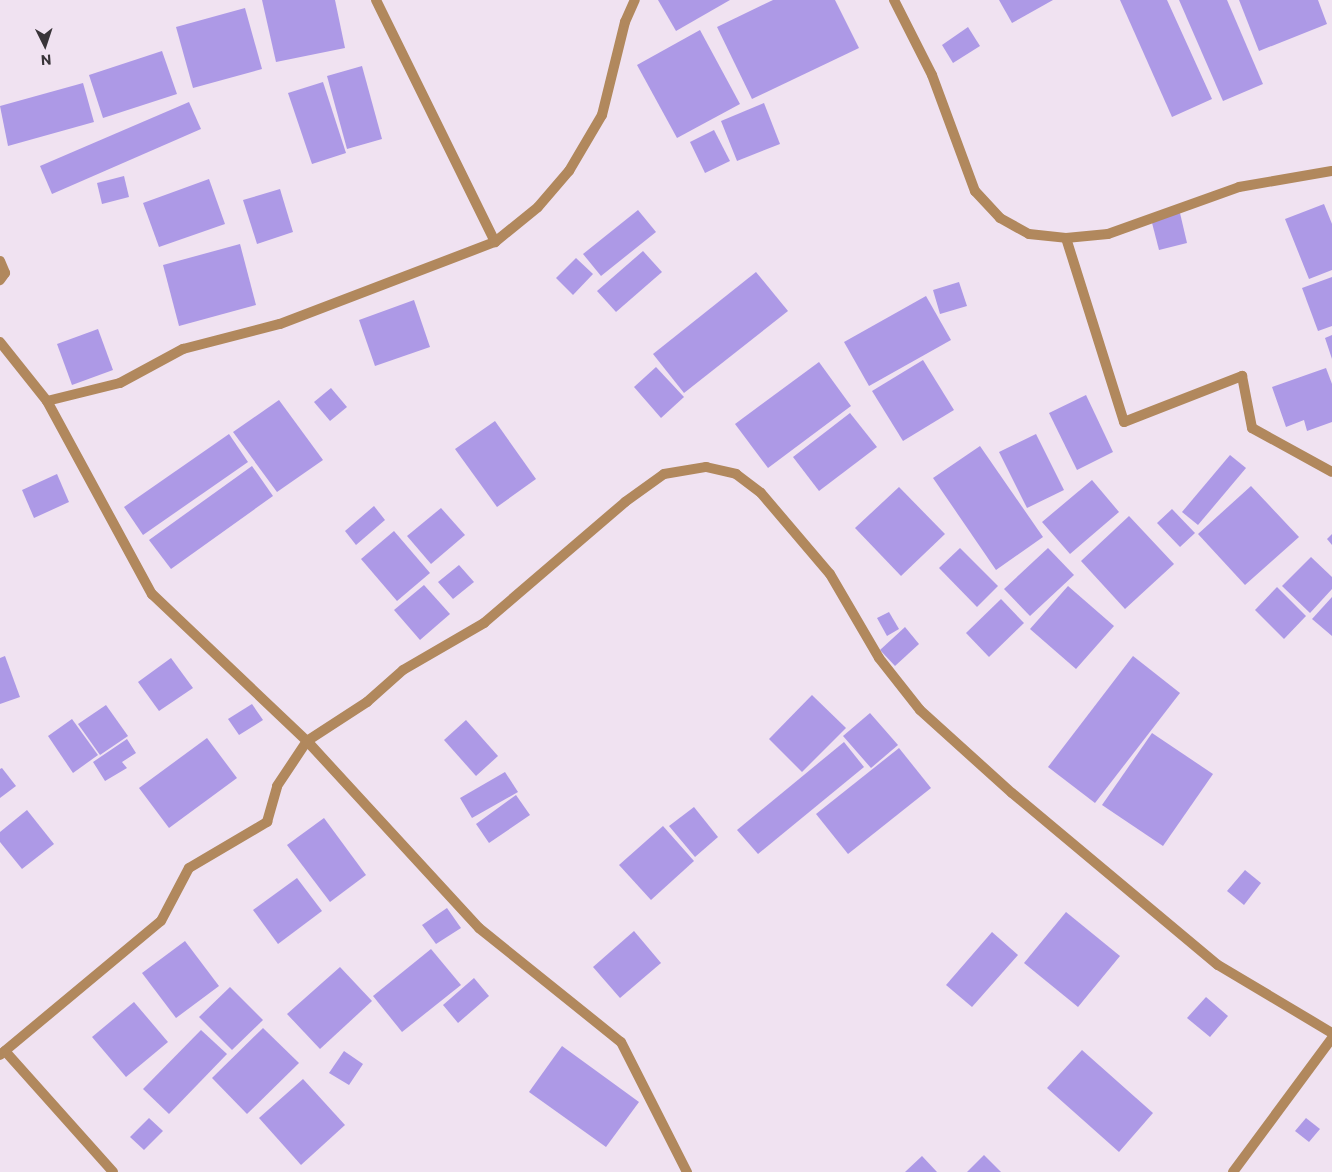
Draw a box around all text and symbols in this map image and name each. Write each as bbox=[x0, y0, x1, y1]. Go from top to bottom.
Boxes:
north arrow bbox=[20, 20, 70, 70]
text: N bbox=[40, 52, 52, 69]

